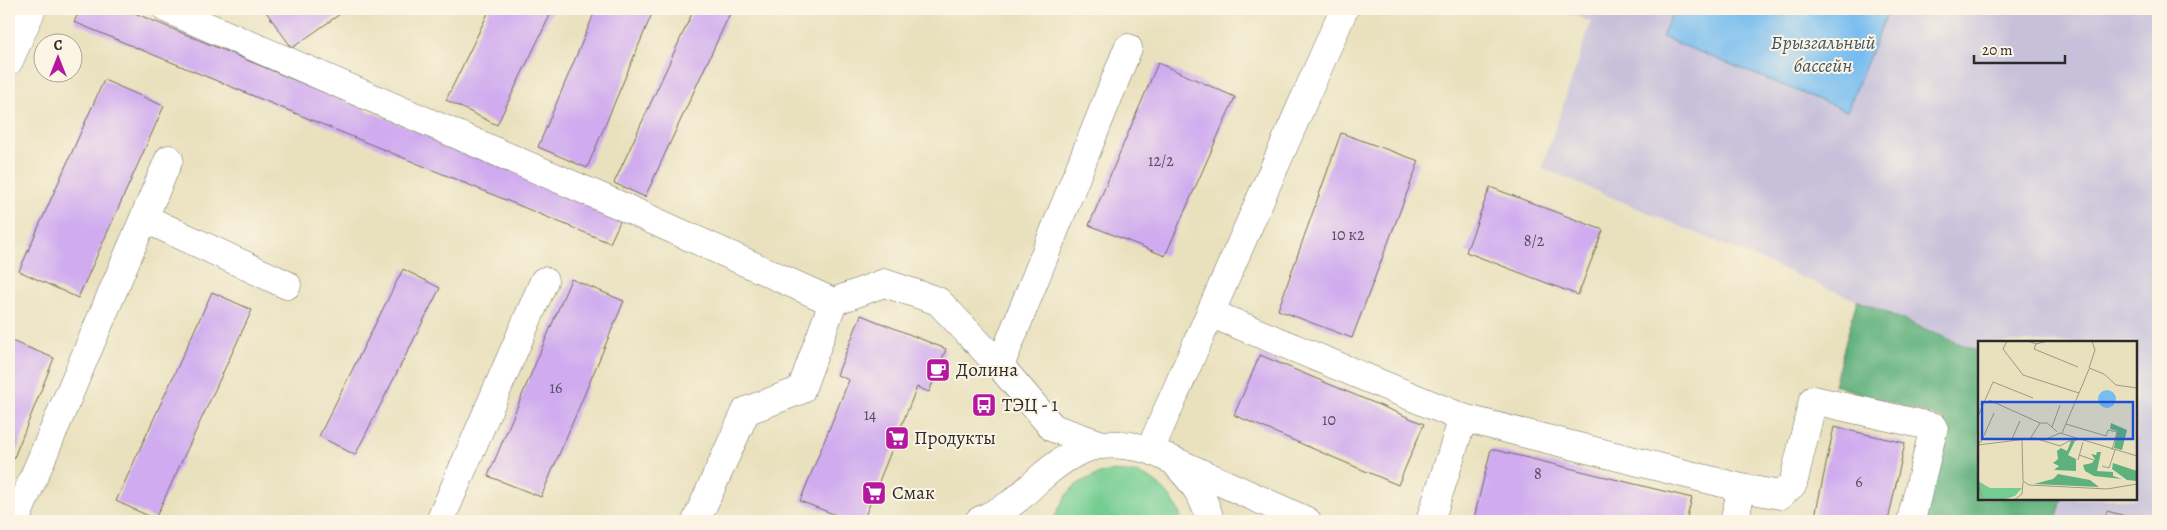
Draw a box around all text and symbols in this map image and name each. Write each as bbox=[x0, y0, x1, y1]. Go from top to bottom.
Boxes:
water label: Брызгальный бассейн bbox=[1770, 29, 1876, 79]
north arrow bbox=[32, 32, 82, 82]
scale bar bbox=[1974, 32, 2066, 64]
text: С bbox=[54, 36, 63, 55]
text: 20 m bbox=[1982, 40, 2013, 60]
house number: 12/2 bbox=[1148, 150, 1174, 172]
house number: 10 к2 bbox=[1331, 224, 1365, 246]
house number: 8/2 bbox=[1524, 230, 1545, 252]
inset map bbox=[1978, 341, 2137, 500]
cafe icon: Долина bbox=[925, 357, 951, 383]
place label: Долина bbox=[956, 357, 1018, 383]
house number: 16 bbox=[550, 377, 562, 399]
bus stop icon: ТЭЦ - 1 bbox=[971, 392, 997, 418]
place label: ТЭЦ - 1 bbox=[1002, 392, 1059, 418]
house number: 14 bbox=[864, 404, 876, 426]
house number: 10 bbox=[1322, 409, 1336, 431]
supermarket icon: Продукты bbox=[884, 425, 910, 451]
place label: Продукты bbox=[914, 425, 996, 451]
house number: 8 bbox=[1534, 463, 1542, 485]
house number: 6 bbox=[1855, 471, 1863, 493]
supermarket icon: Смак bbox=[861, 480, 887, 506]
place label: Смак bbox=[892, 480, 935, 506]

